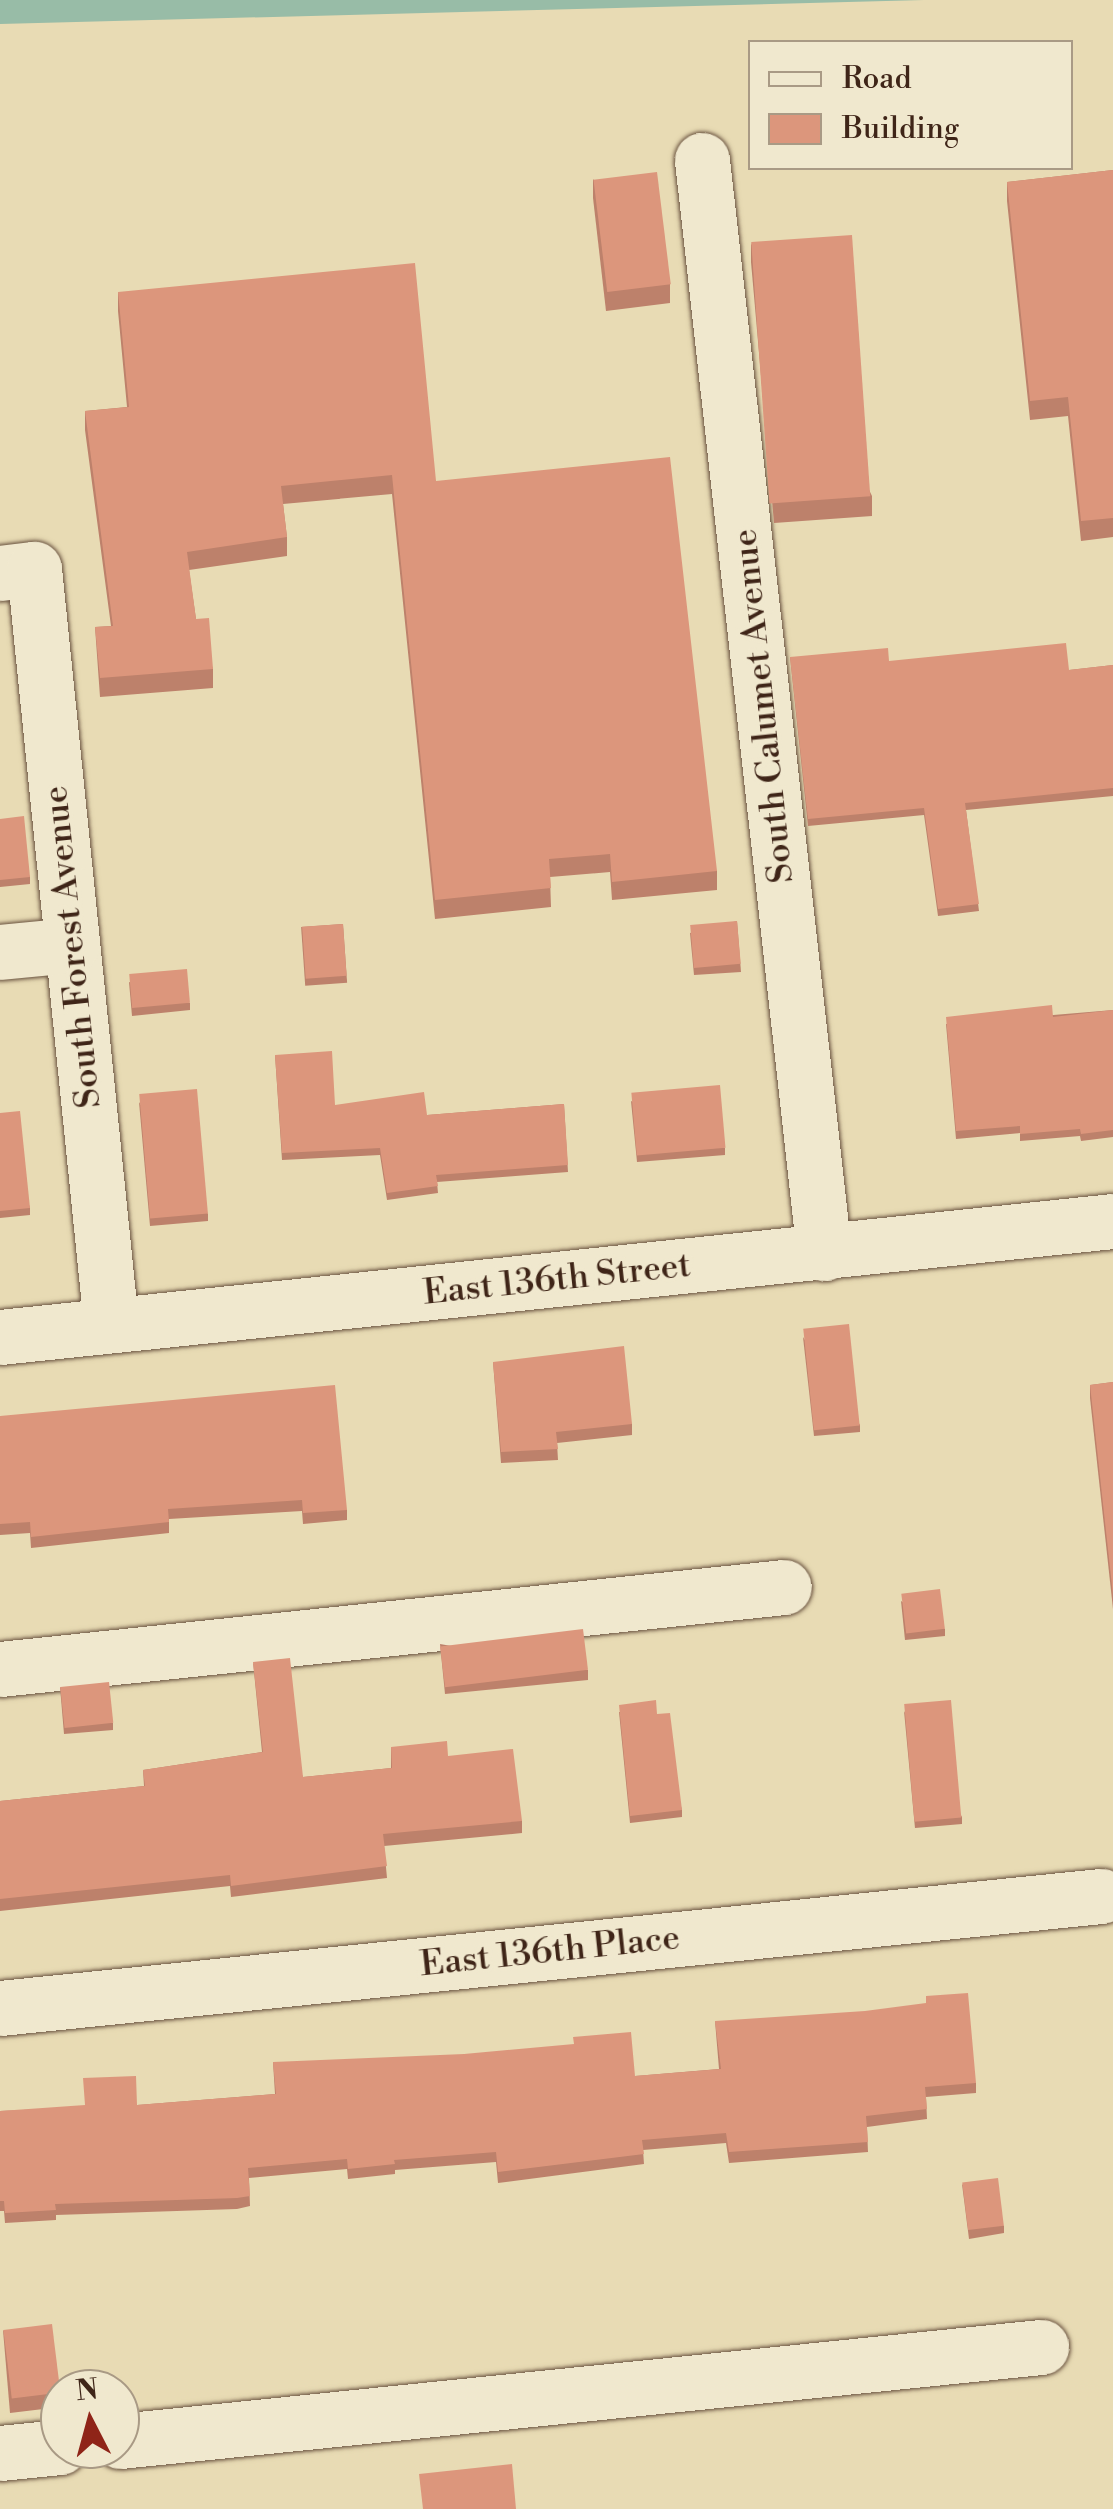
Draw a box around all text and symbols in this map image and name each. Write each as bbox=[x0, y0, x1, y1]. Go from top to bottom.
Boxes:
legend bbox=[748, 40, 1073, 170]
text: Road bbox=[842, 60, 912, 98]
text: Building bbox=[842, 110, 959, 148]
street label: South Calumet Avenue bbox=[725, 527, 803, 885]
street label: South Forest Avenue bbox=[35, 784, 111, 1110]
street label: East 136th Street bbox=[421, 1245, 693, 1315]
street label: East 136th Place bbox=[418, 1917, 682, 1987]
north arrow bbox=[40, 2369, 140, 2469]
text: N bbox=[74, 2372, 100, 2409]

